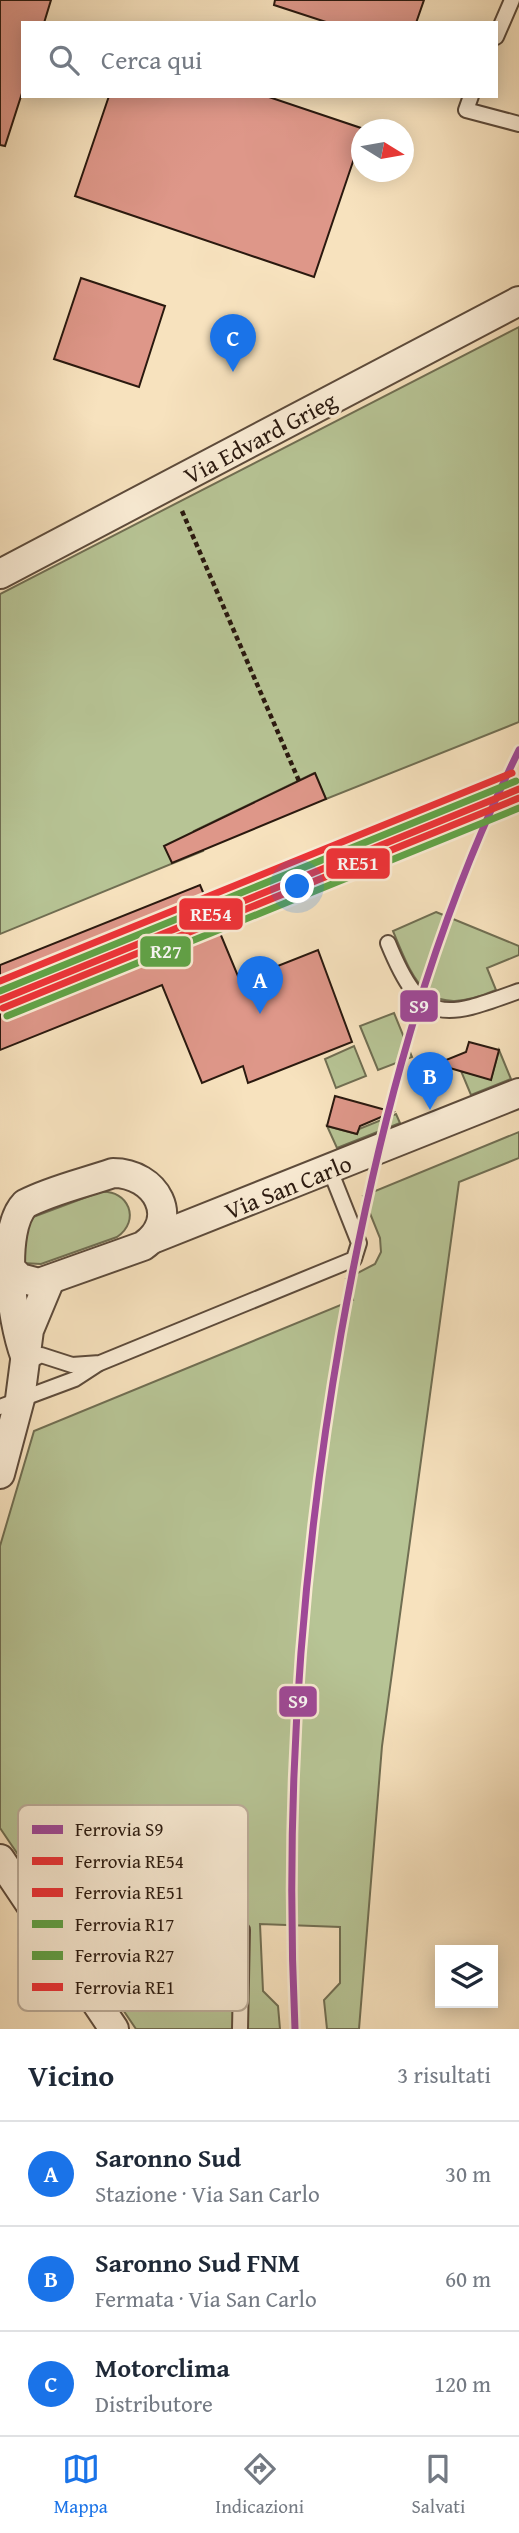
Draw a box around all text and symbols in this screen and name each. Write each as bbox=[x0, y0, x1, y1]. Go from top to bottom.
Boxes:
search box bbox=[21, 21, 498, 98]
text: Cerca qui bbox=[101, 40, 202, 79]
icon: search bbox=[45, 41, 83, 79]
north arrow bbox=[351, 119, 414, 182]
pin: C bbox=[210, 314, 256, 372]
street label: Via Edvard Grieg bbox=[177, 383, 343, 493]
line badge: RE51 bbox=[325, 847, 391, 880]
text: RE51 bbox=[337, 849, 379, 877]
your location bbox=[280, 869, 314, 903]
line badge: RE54 bbox=[178, 897, 244, 931]
text: RE54 bbox=[190, 900, 232, 928]
line badge: R27 bbox=[139, 935, 192, 968]
text: R27 bbox=[150, 937, 182, 965]
pin: A bbox=[237, 956, 283, 1014]
line badge: S9 bbox=[399, 989, 439, 1023]
text: S9 bbox=[409, 992, 429, 1020]
pin: B bbox=[407, 1052, 453, 1110]
street label: Via San Carlo bbox=[219, 1146, 357, 1228]
line badge: S9 bbox=[278, 1685, 318, 1718]
text: S9 bbox=[288, 1687, 308, 1715]
legend bbox=[18, 1805, 248, 2011]
text: Ferrovia S9 bbox=[75, 1815, 164, 1843]
text: Ferrovia RE54 bbox=[75, 1847, 184, 1875]
text: Ferrovia RE51 bbox=[75, 1878, 184, 1906]
text: Ferrovia R17 bbox=[75, 1910, 174, 1938]
text: Ferrovia R27 bbox=[75, 1941, 174, 1969]
map controls bbox=[435, 1945, 498, 2008]
button: layers bbox=[435, 1945, 498, 2008]
text: Ferrovia RE1 bbox=[75, 1973, 175, 2001]
text: Vicino bbox=[28, 2053, 114, 2097]
text: 3 risultati bbox=[397, 2058, 491, 2091]
text: Saronno Sud bbox=[95, 2138, 241, 2177]
text: A bbox=[44, 2157, 58, 2190]
text: 30 m bbox=[445, 2157, 491, 2190]
text: Stazione · Via San Carlo bbox=[95, 2177, 320, 2210]
text: Saronno Sud FNM bbox=[95, 2243, 300, 2282]
text: B bbox=[44, 2262, 58, 2295]
text: 60 m bbox=[445, 2262, 491, 2295]
text: Fermata · Via San Carlo bbox=[95, 2282, 317, 2315]
text: Motorclima bbox=[95, 2348, 230, 2387]
text: C bbox=[44, 2367, 58, 2400]
text: 120 m bbox=[434, 2367, 491, 2400]
text: Distributore bbox=[95, 2387, 213, 2420]
tab: Mappa bbox=[54, 2450, 108, 2520]
tab: Indicazioni bbox=[215, 2450, 304, 2520]
tab: Salvati bbox=[412, 2450, 465, 2520]

